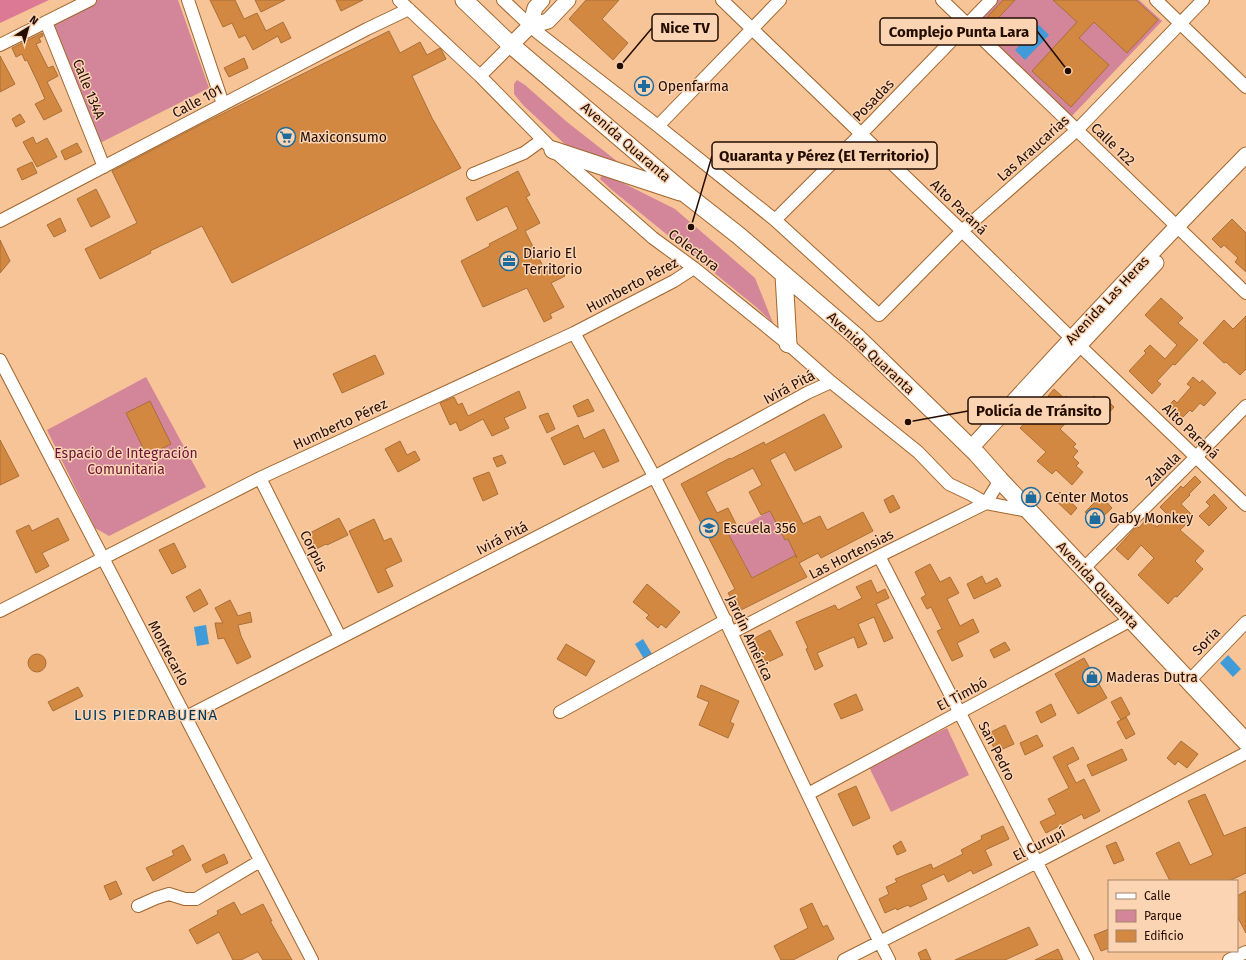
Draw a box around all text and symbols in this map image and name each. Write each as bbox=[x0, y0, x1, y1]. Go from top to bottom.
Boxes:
north arrow bbox=[8, 8, 48, 48]
text: N bbox=[27, 13, 41, 28]
callout: Nice TV bbox=[652, 14, 718, 41]
callout: Complejo Punta Lara bbox=[880, 18, 1037, 45]
text: Nice TV bbox=[660, 19, 710, 37]
text: Complejo Punta Lara bbox=[889, 23, 1029, 41]
street label: Calle 134A bbox=[69, 57, 108, 122]
pharmacy icon: Openfarma bbox=[633, 75, 655, 97]
street label: Posadas bbox=[849, 75, 898, 125]
place label: Openfarma bbox=[658, 78, 729, 95]
street label: Calle 101 bbox=[169, 81, 225, 122]
street label: Avenida Quaranta bbox=[577, 99, 674, 186]
street label: Las Araucarias bbox=[994, 111, 1073, 185]
street label: Calle 122 bbox=[1087, 119, 1138, 169]
supermarket icon: Maxiconsumo bbox=[275, 126, 297, 148]
place label: Maxiconsumo bbox=[300, 129, 387, 146]
callout: Quaranta y Pérez (El Territorio) bbox=[712, 142, 937, 169]
text: Quaranta y Pérez (El Territorio) bbox=[719, 147, 929, 165]
street label: Alto Paraná bbox=[927, 176, 991, 239]
street label: Colectora bbox=[665, 226, 723, 275]
place label: Diario El Territorio bbox=[523, 245, 582, 278]
office icon: Diario El Territorio bbox=[498, 250, 520, 272]
street label: Avenida Las Heras bbox=[1062, 252, 1153, 348]
street label: Humberto Pérez bbox=[583, 254, 681, 317]
street label: Avenida Quaranta bbox=[824, 309, 918, 398]
street label: Ivirá Pitá bbox=[761, 367, 818, 408]
street label: Humberto Pérez bbox=[291, 395, 390, 454]
callout: Policía de Tránsito bbox=[968, 397, 1110, 424]
street label: Alto Paraná bbox=[1159, 400, 1223, 463]
text: Policía de Tránsito bbox=[976, 402, 1102, 420]
park label: Espacio de Integración Comunitaria bbox=[54, 445, 198, 478]
street label: Zabala bbox=[1142, 449, 1184, 490]
shop icon: Center Motos bbox=[1020, 486, 1042, 508]
place label: Center Motos bbox=[1045, 489, 1129, 506]
shop icon: Gaby Monkey bbox=[1084, 507, 1106, 529]
place label: Gaby Monkey bbox=[1109, 510, 1193, 527]
school or university icon: Escuela 356 bbox=[698, 517, 720, 539]
street label: Ivirá Pitá bbox=[473, 518, 531, 559]
place label: Escuela 356 bbox=[723, 520, 796, 537]
street label: Las Hortensias bbox=[806, 526, 897, 583]
street label: Corpus bbox=[296, 528, 331, 575]
street label: Avenida Quaranta bbox=[1053, 538, 1142, 632]
street label: Jardín América bbox=[722, 593, 777, 684]
street label: Montecarlo bbox=[144, 618, 193, 689]
street label: Soria bbox=[1189, 624, 1224, 659]
shop icon: Maderas Dutra bbox=[1081, 666, 1103, 688]
place label: Maderas Dutra bbox=[1106, 669, 1198, 686]
street label: El Timbó bbox=[934, 674, 990, 715]
district label: LUIS PIEDRABUENA bbox=[74, 706, 218, 724]
street label: San Pedro bbox=[974, 719, 1019, 784]
street label: El Curupí bbox=[1010, 824, 1068, 865]
legend bbox=[1108, 880, 1238, 952]
text: Calle bbox=[1144, 889, 1171, 903]
text: Parque bbox=[1144, 909, 1182, 923]
text: Edificio bbox=[1144, 929, 1184, 943]

